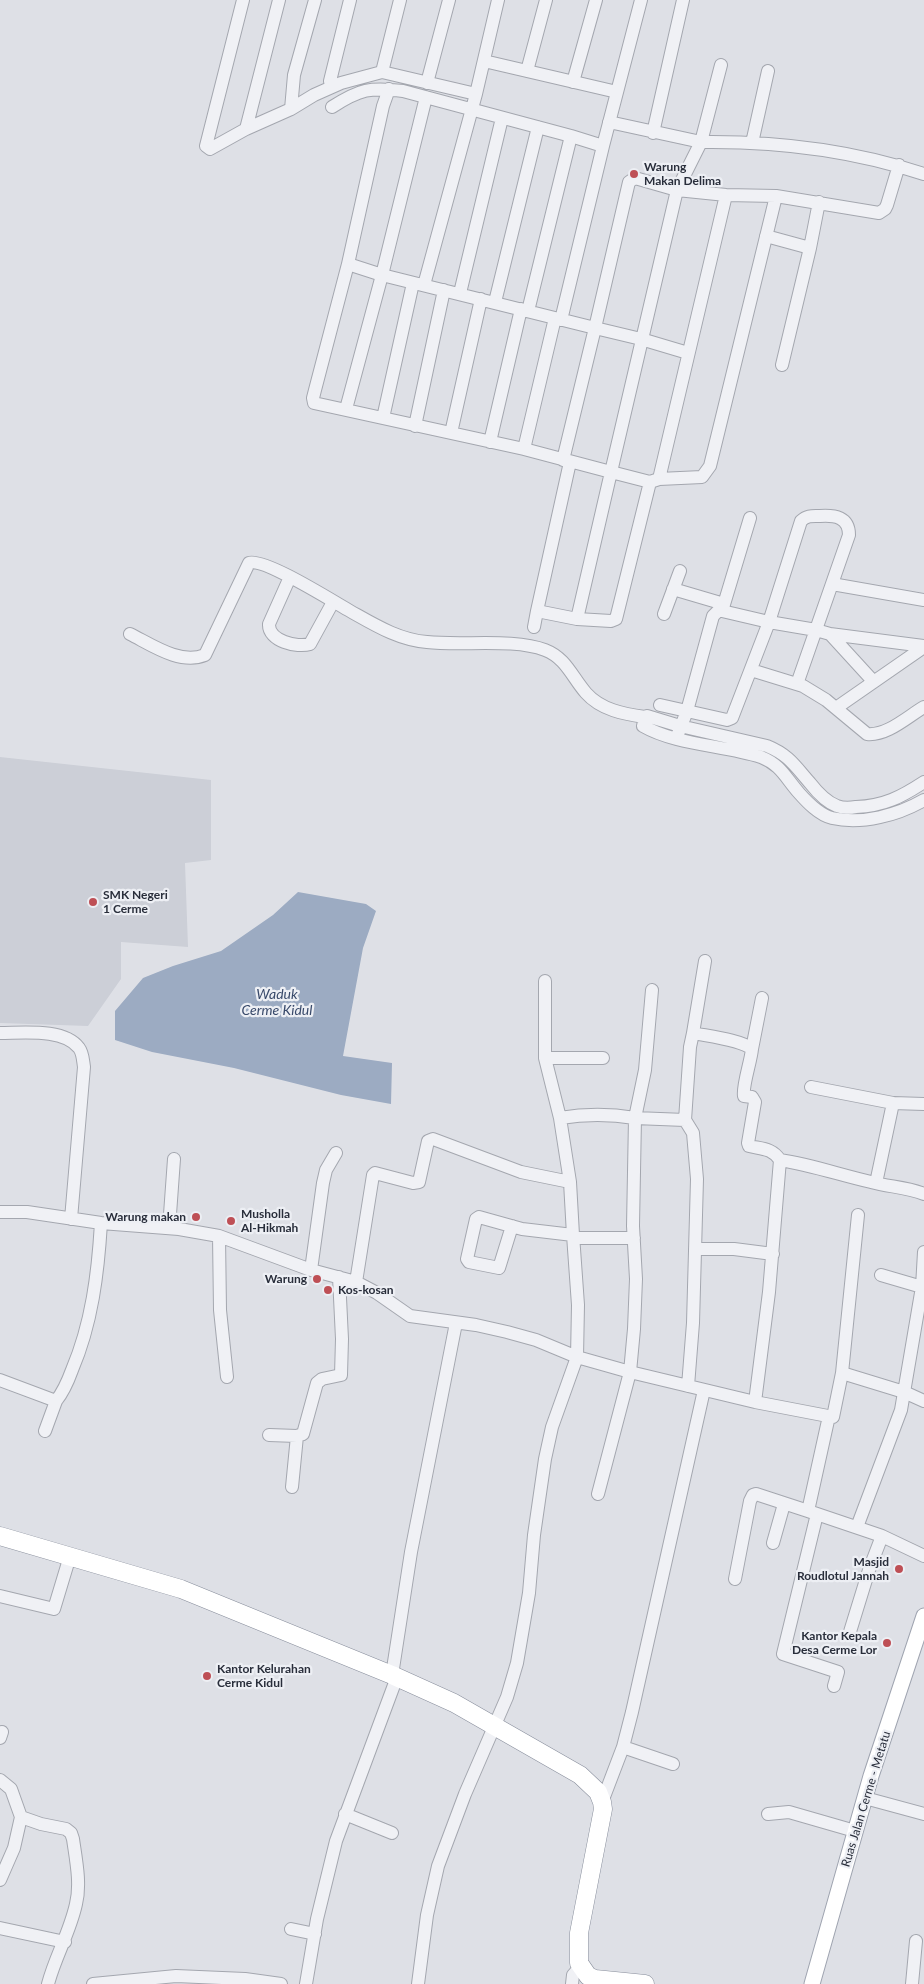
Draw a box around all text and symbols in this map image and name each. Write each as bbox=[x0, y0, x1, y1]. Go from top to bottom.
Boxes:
place label: Warung Makan Delima bbox=[644, 160, 721, 188]
marker: Warung Makan Delima bbox=[628, 168, 640, 180]
place label: SMK Negeri 1 Cerme bbox=[103, 888, 168, 916]
marker: SMK Negeri 1 Cerme bbox=[87, 896, 99, 908]
water label: Waduk Cerme Kidul bbox=[242, 986, 312, 1019]
place label: Musholla Al-Hikmah bbox=[241, 1207, 298, 1235]
place label: Warung makan bbox=[105, 1210, 186, 1224]
marker: Warung makan bbox=[190, 1211, 202, 1223]
marker: Musholla Al-Hikmah bbox=[225, 1215, 237, 1227]
place label: Warung bbox=[265, 1272, 307, 1286]
marker: Warung bbox=[311, 1273, 323, 1285]
place label: Kos-kosan bbox=[338, 1283, 394, 1297]
marker: Kos-kosan bbox=[322, 1284, 334, 1296]
place label: Masjid Roudlotul Jannah bbox=[797, 1555, 889, 1583]
marker: Masjid Roudlotul Jannah bbox=[893, 1563, 905, 1575]
place label: Kantor Kepala Desa Cerme Lor bbox=[792, 1629, 877, 1657]
marker: Kantor Kepala Desa Cerme Lor bbox=[881, 1637, 893, 1649]
place label: Kantor Kelurahan Cerme Kidul bbox=[217, 1662, 311, 1690]
marker: Kantor Kelurahan Cerme Kidul bbox=[201, 1670, 213, 1682]
street label: Ruas Jalan Cerme - Metatu bbox=[838, 1729, 894, 1869]

